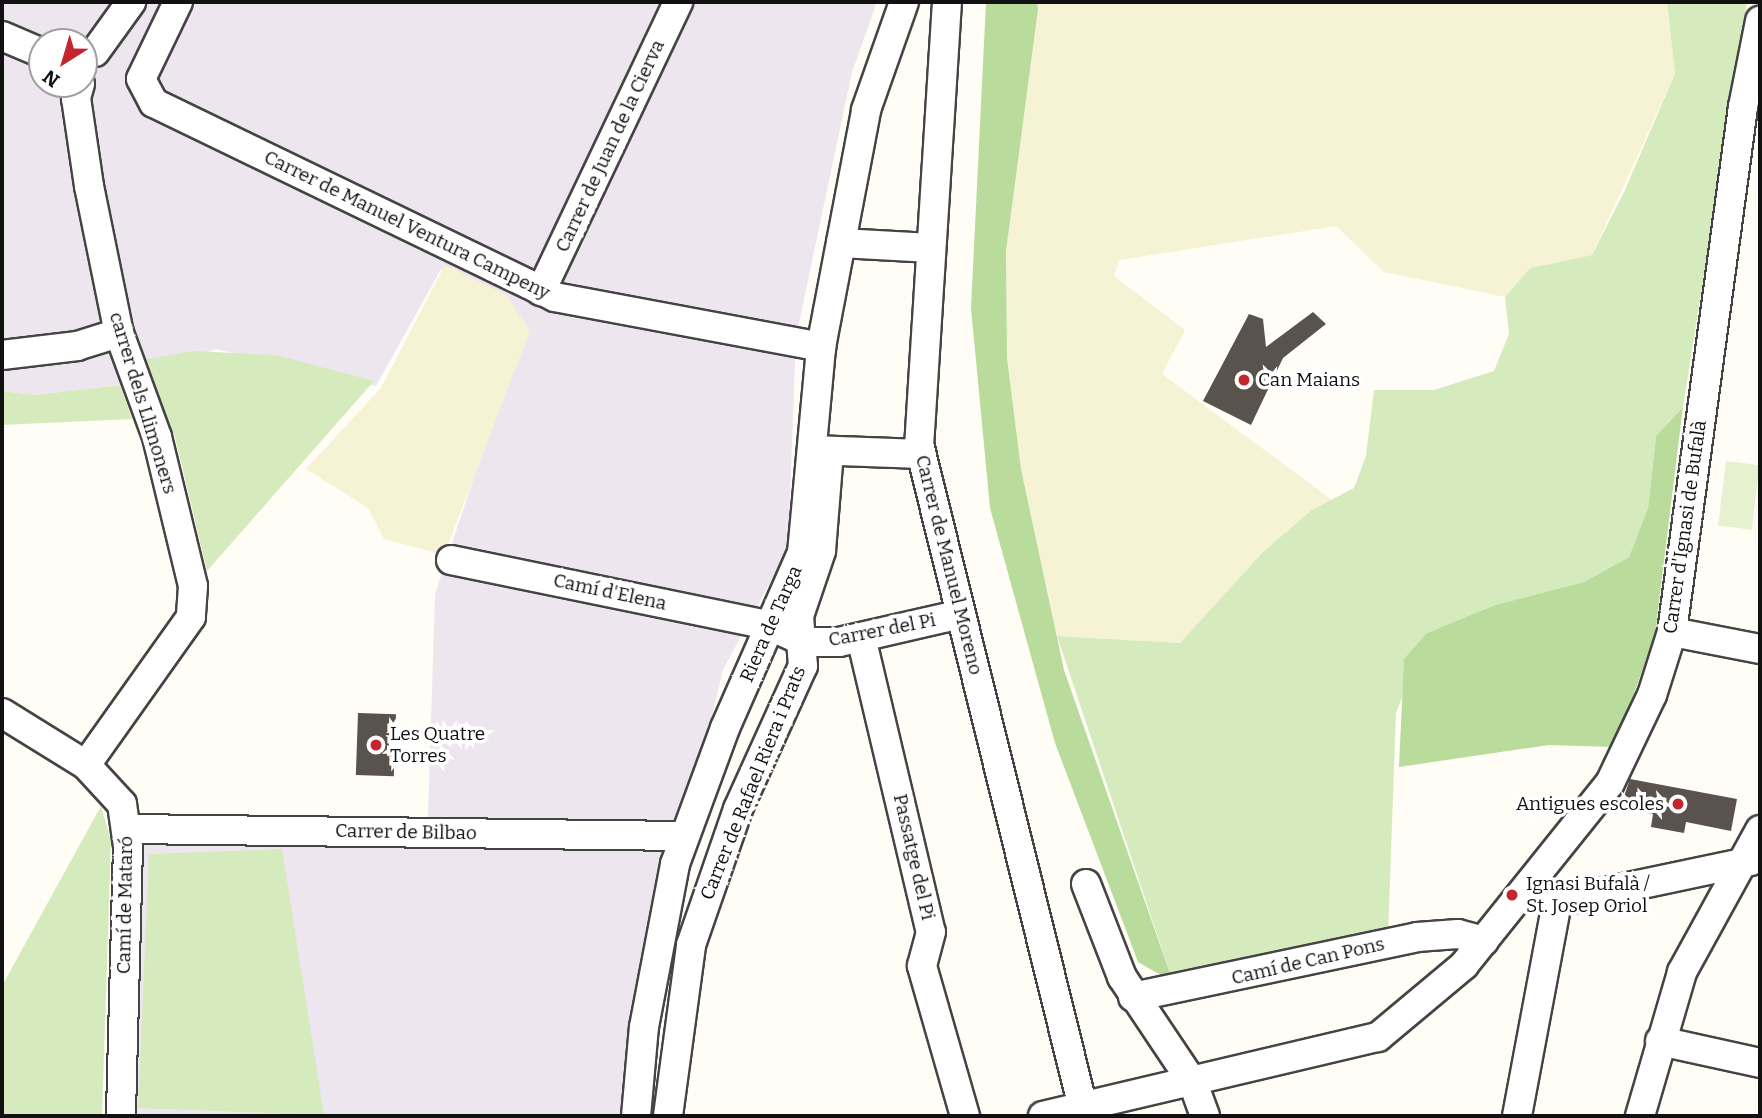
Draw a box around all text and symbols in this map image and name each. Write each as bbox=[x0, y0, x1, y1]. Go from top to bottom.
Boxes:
north arrow bbox=[28, 28, 98, 98]
street label: Carrer de Juan de la Cierva bbox=[551, 36, 669, 256]
text: N bbox=[38, 65, 64, 92]
street label: Carrer de Manuel Ventura Campeny bbox=[260, 146, 554, 304]
street label: carrer dels Llimoners bbox=[104, 309, 182, 497]
place label: Can Maians bbox=[1258, 369, 1360, 391]
marker: Can Maians bbox=[1236, 372, 1252, 388]
street label: Carrer d'Ignasi de Bufalà bbox=[1659, 419, 1711, 635]
street label: Carrer de Manuel Moreno bbox=[911, 453, 987, 677]
street label: Riera de Targa bbox=[735, 562, 807, 686]
street label: Camí d'Elena bbox=[551, 569, 669, 615]
street label: Carrer del Pi bbox=[826, 608, 938, 652]
street label: Carrer de Rafael Riera i Prats bbox=[696, 663, 810, 903]
place label: Les Quatre Torres bbox=[390, 723, 485, 767]
marker: Les Quatre Torres bbox=[368, 737, 384, 753]
street label: Passatge del Pi bbox=[888, 792, 940, 922]
place label: Antigues escoles bbox=[1516, 793, 1664, 815]
marker: Antigues escoles bbox=[1670, 796, 1686, 812]
street label: Carrer de Bilbao bbox=[335, 819, 477, 845]
street label: Camí de Mataró bbox=[112, 836, 138, 974]
place label: Ignasi Bufalà / St. Josep Oriol bbox=[1526, 873, 1650, 917]
marker: Ignasi Bufalà / St. Josep Oriol bbox=[1504, 887, 1520, 903]
street label: Camí de Can Pons bbox=[1229, 932, 1387, 990]

